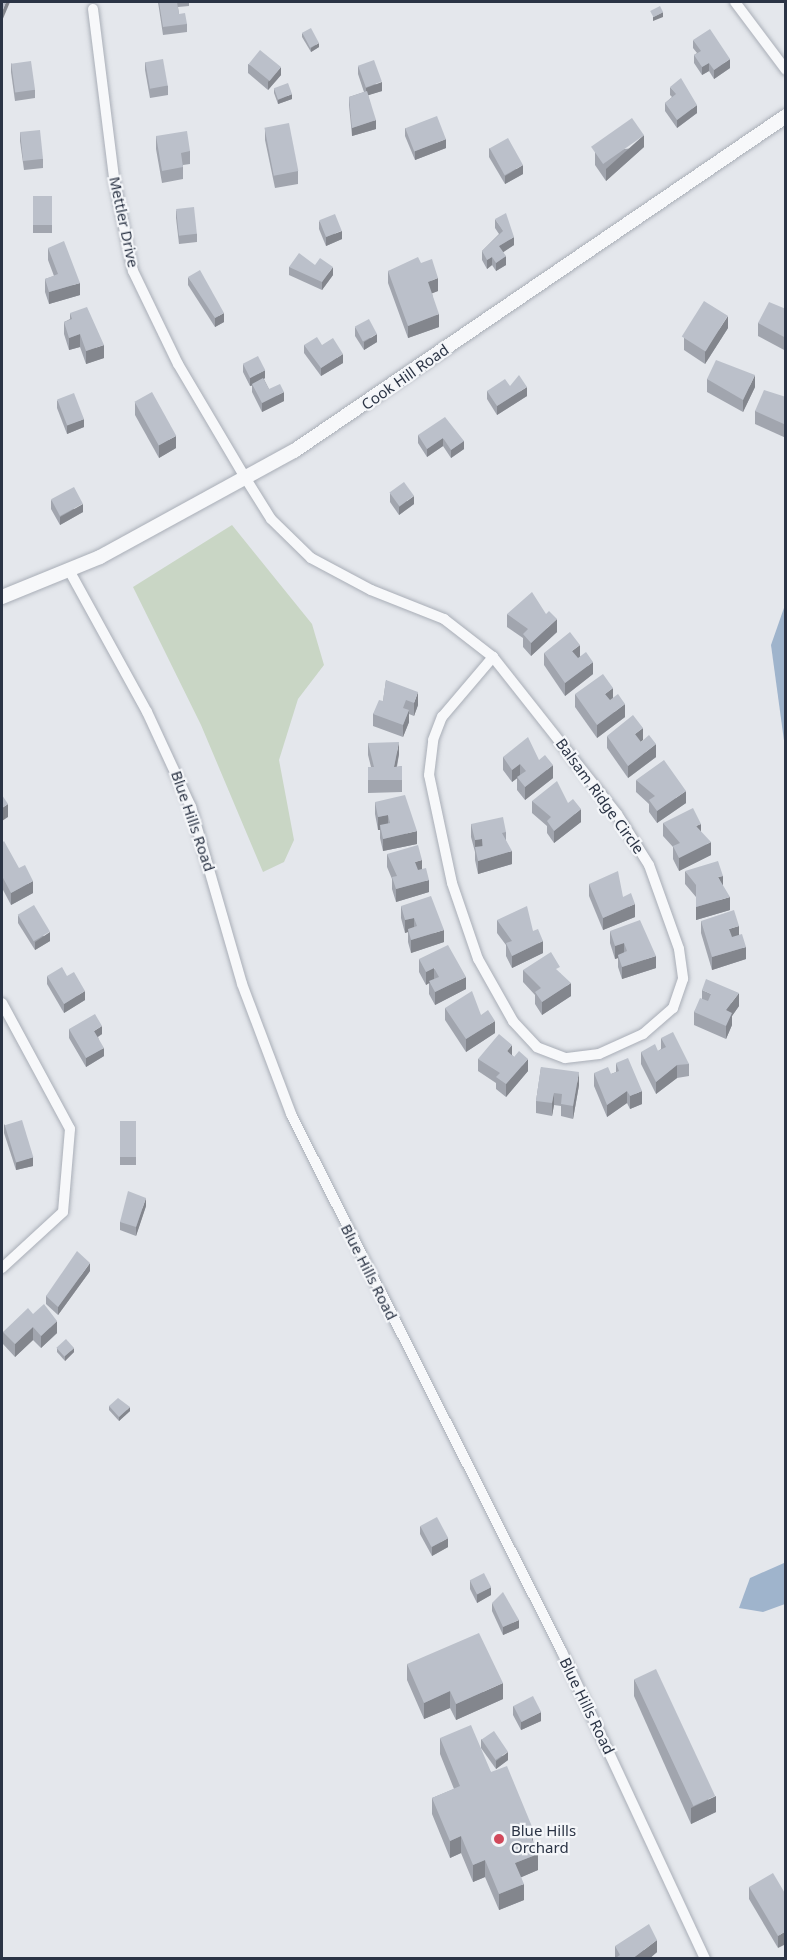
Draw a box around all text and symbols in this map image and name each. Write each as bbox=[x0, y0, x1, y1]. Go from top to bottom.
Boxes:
street label: Mettler Drive bbox=[106, 175, 142, 269]
street label: Cook Hill Road bbox=[358, 340, 452, 414]
street label: Balsam Ridge Circle bbox=[552, 735, 648, 857]
street label: Blue Hills Road bbox=[167, 768, 219, 874]
street label: Blue Hills Road bbox=[337, 1221, 401, 1323]
street label: Blue Hills Road bbox=[556, 1655, 618, 1757]
place label: Blue Hills Orchard bbox=[511, 1821, 576, 1856]
marker: Blue Hills Orchard bbox=[492, 1832, 506, 1846]

